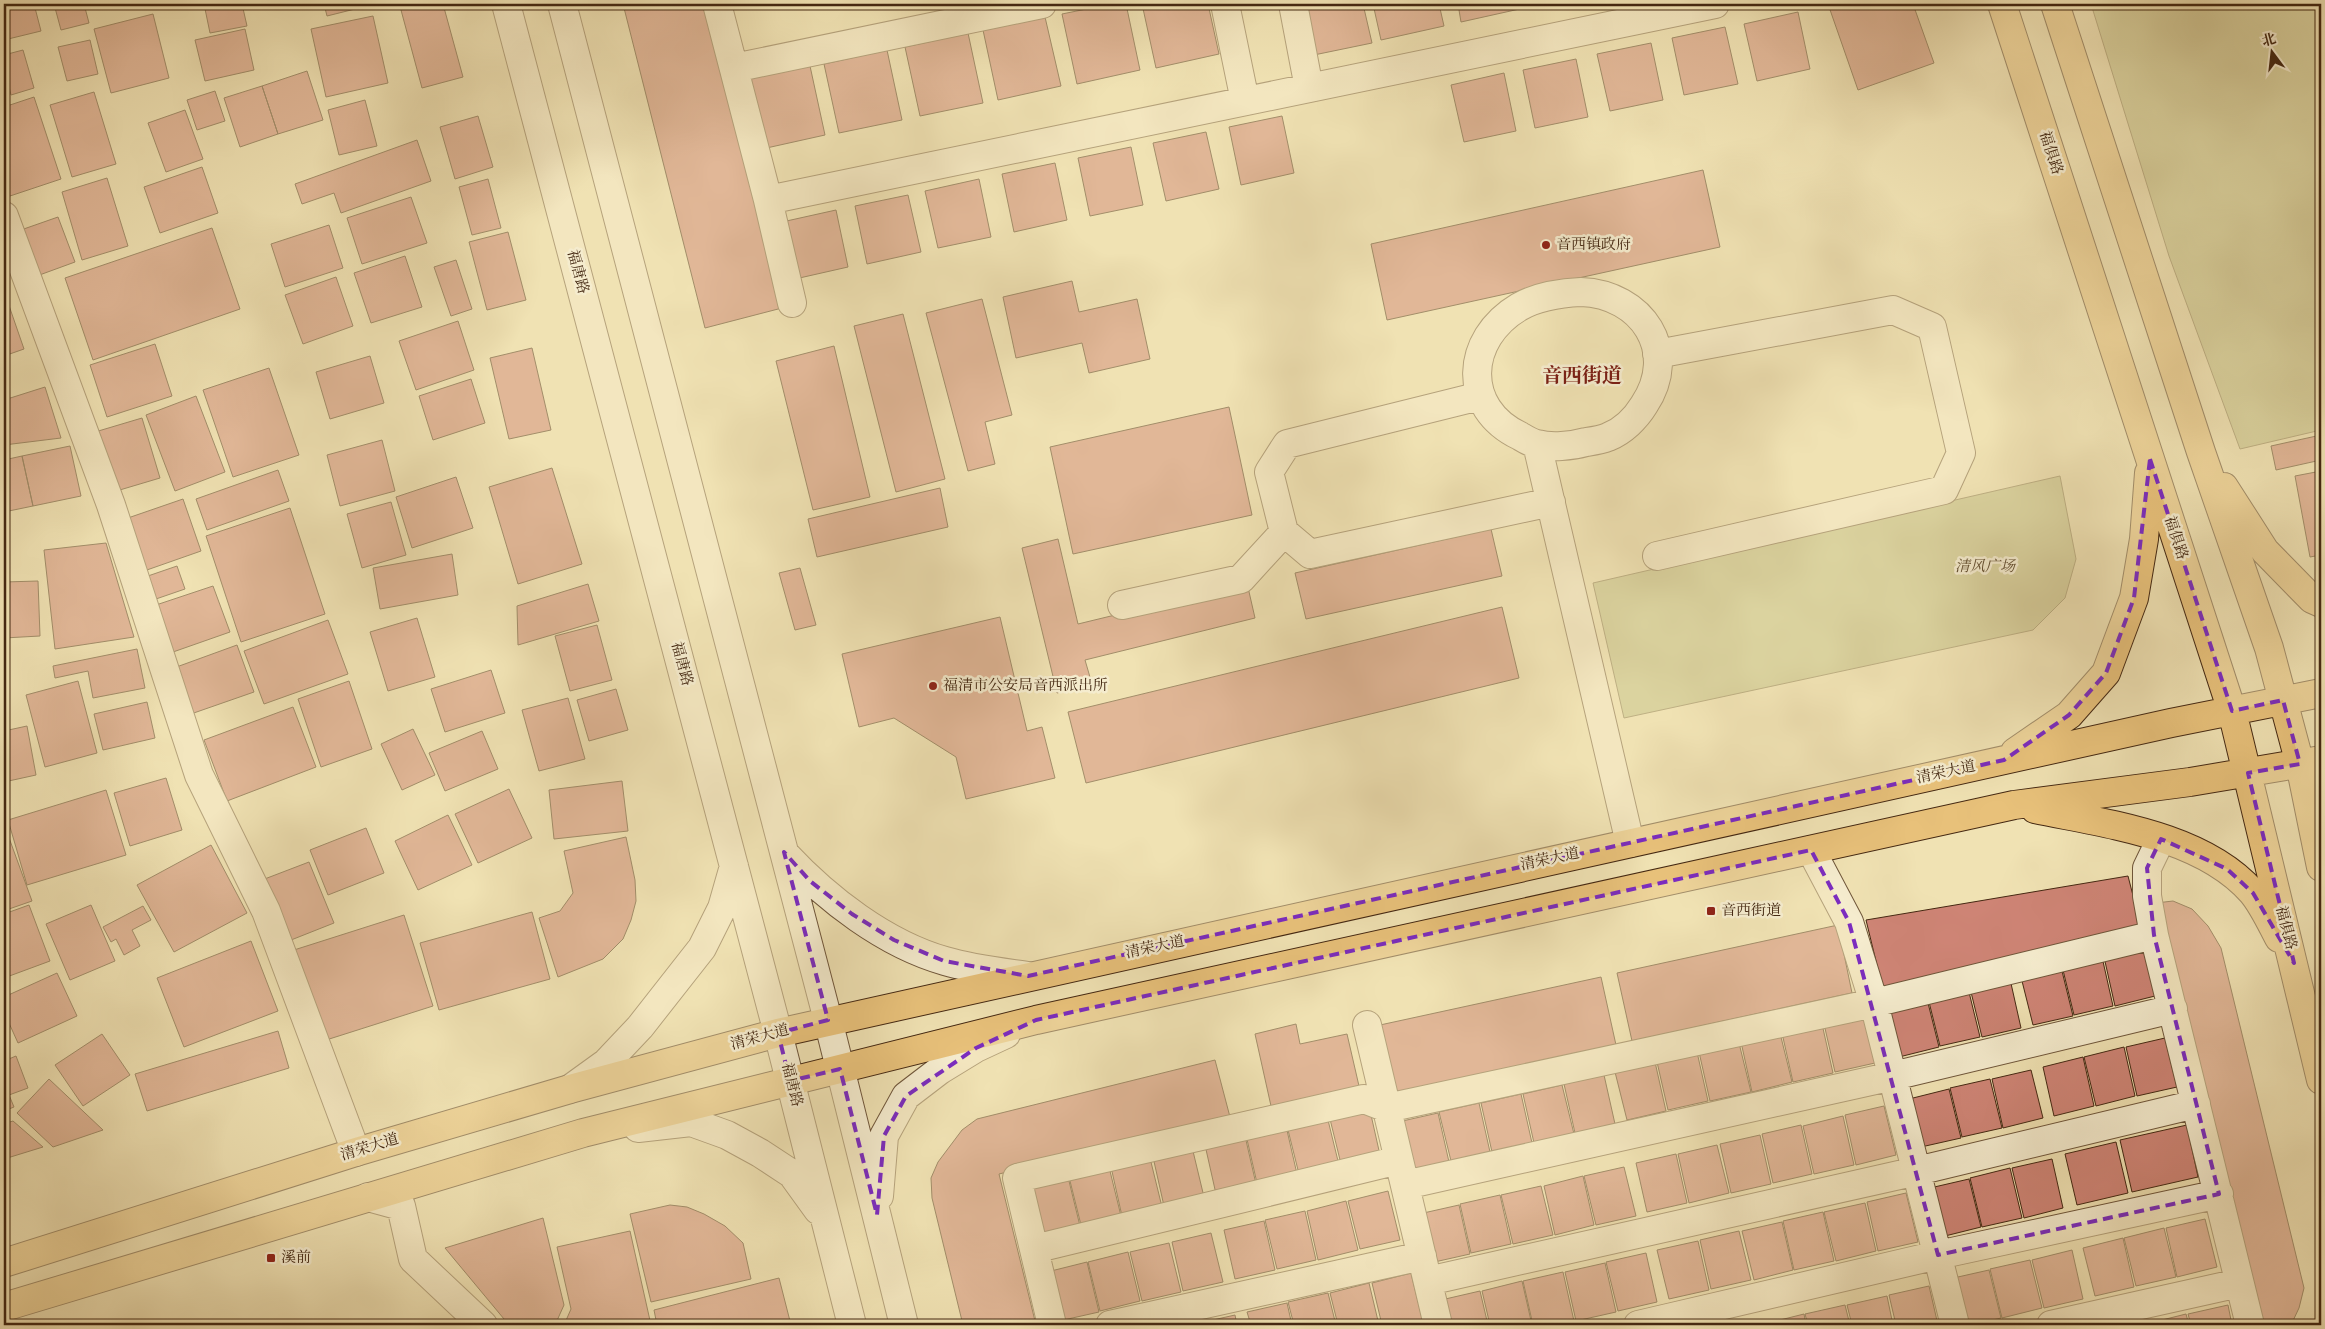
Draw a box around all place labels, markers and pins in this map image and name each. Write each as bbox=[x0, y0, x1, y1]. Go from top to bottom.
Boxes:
place label: 音西镇政府 bbox=[1556, 236, 1631, 253]
marker: 音西镇政府 bbox=[1540, 239, 1552, 251]
place label: 福清市公安局音西派出所 bbox=[943, 677, 1108, 694]
marker: 福清市公安局音西派出所 bbox=[927, 680, 939, 692]
place label: 音西街道 bbox=[1721, 902, 1781, 919]
marker: 音西街道 bbox=[1705, 905, 1717, 917]
place label: 溪前 bbox=[281, 1249, 311, 1266]
marker: 溪前 bbox=[265, 1252, 277, 1264]

